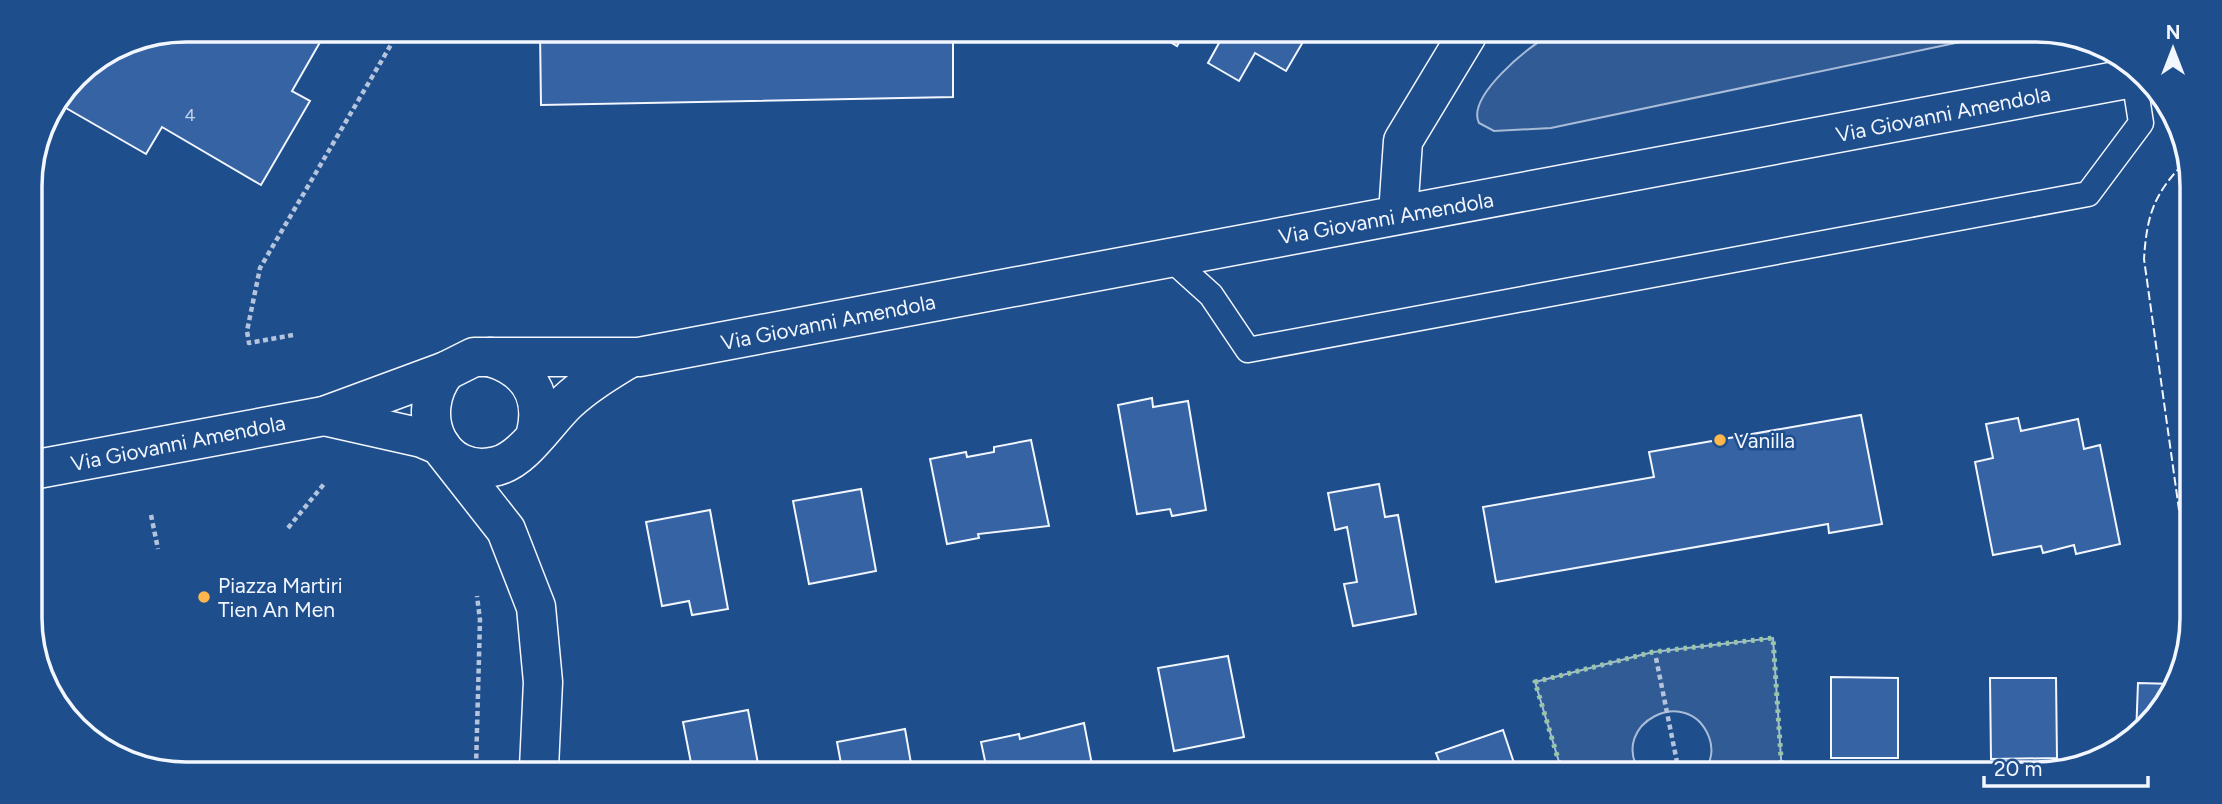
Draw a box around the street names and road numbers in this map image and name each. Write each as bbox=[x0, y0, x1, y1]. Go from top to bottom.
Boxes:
street label: Via Giovanni Amendola bbox=[1834, 81, 2052, 147]
street label: Via Giovanni Amendola bbox=[1276, 187, 1496, 249]
street label: Via Giovanni Amendola bbox=[719, 289, 937, 355]
street label: Via Giovanni Amendola bbox=[69, 410, 287, 476]

